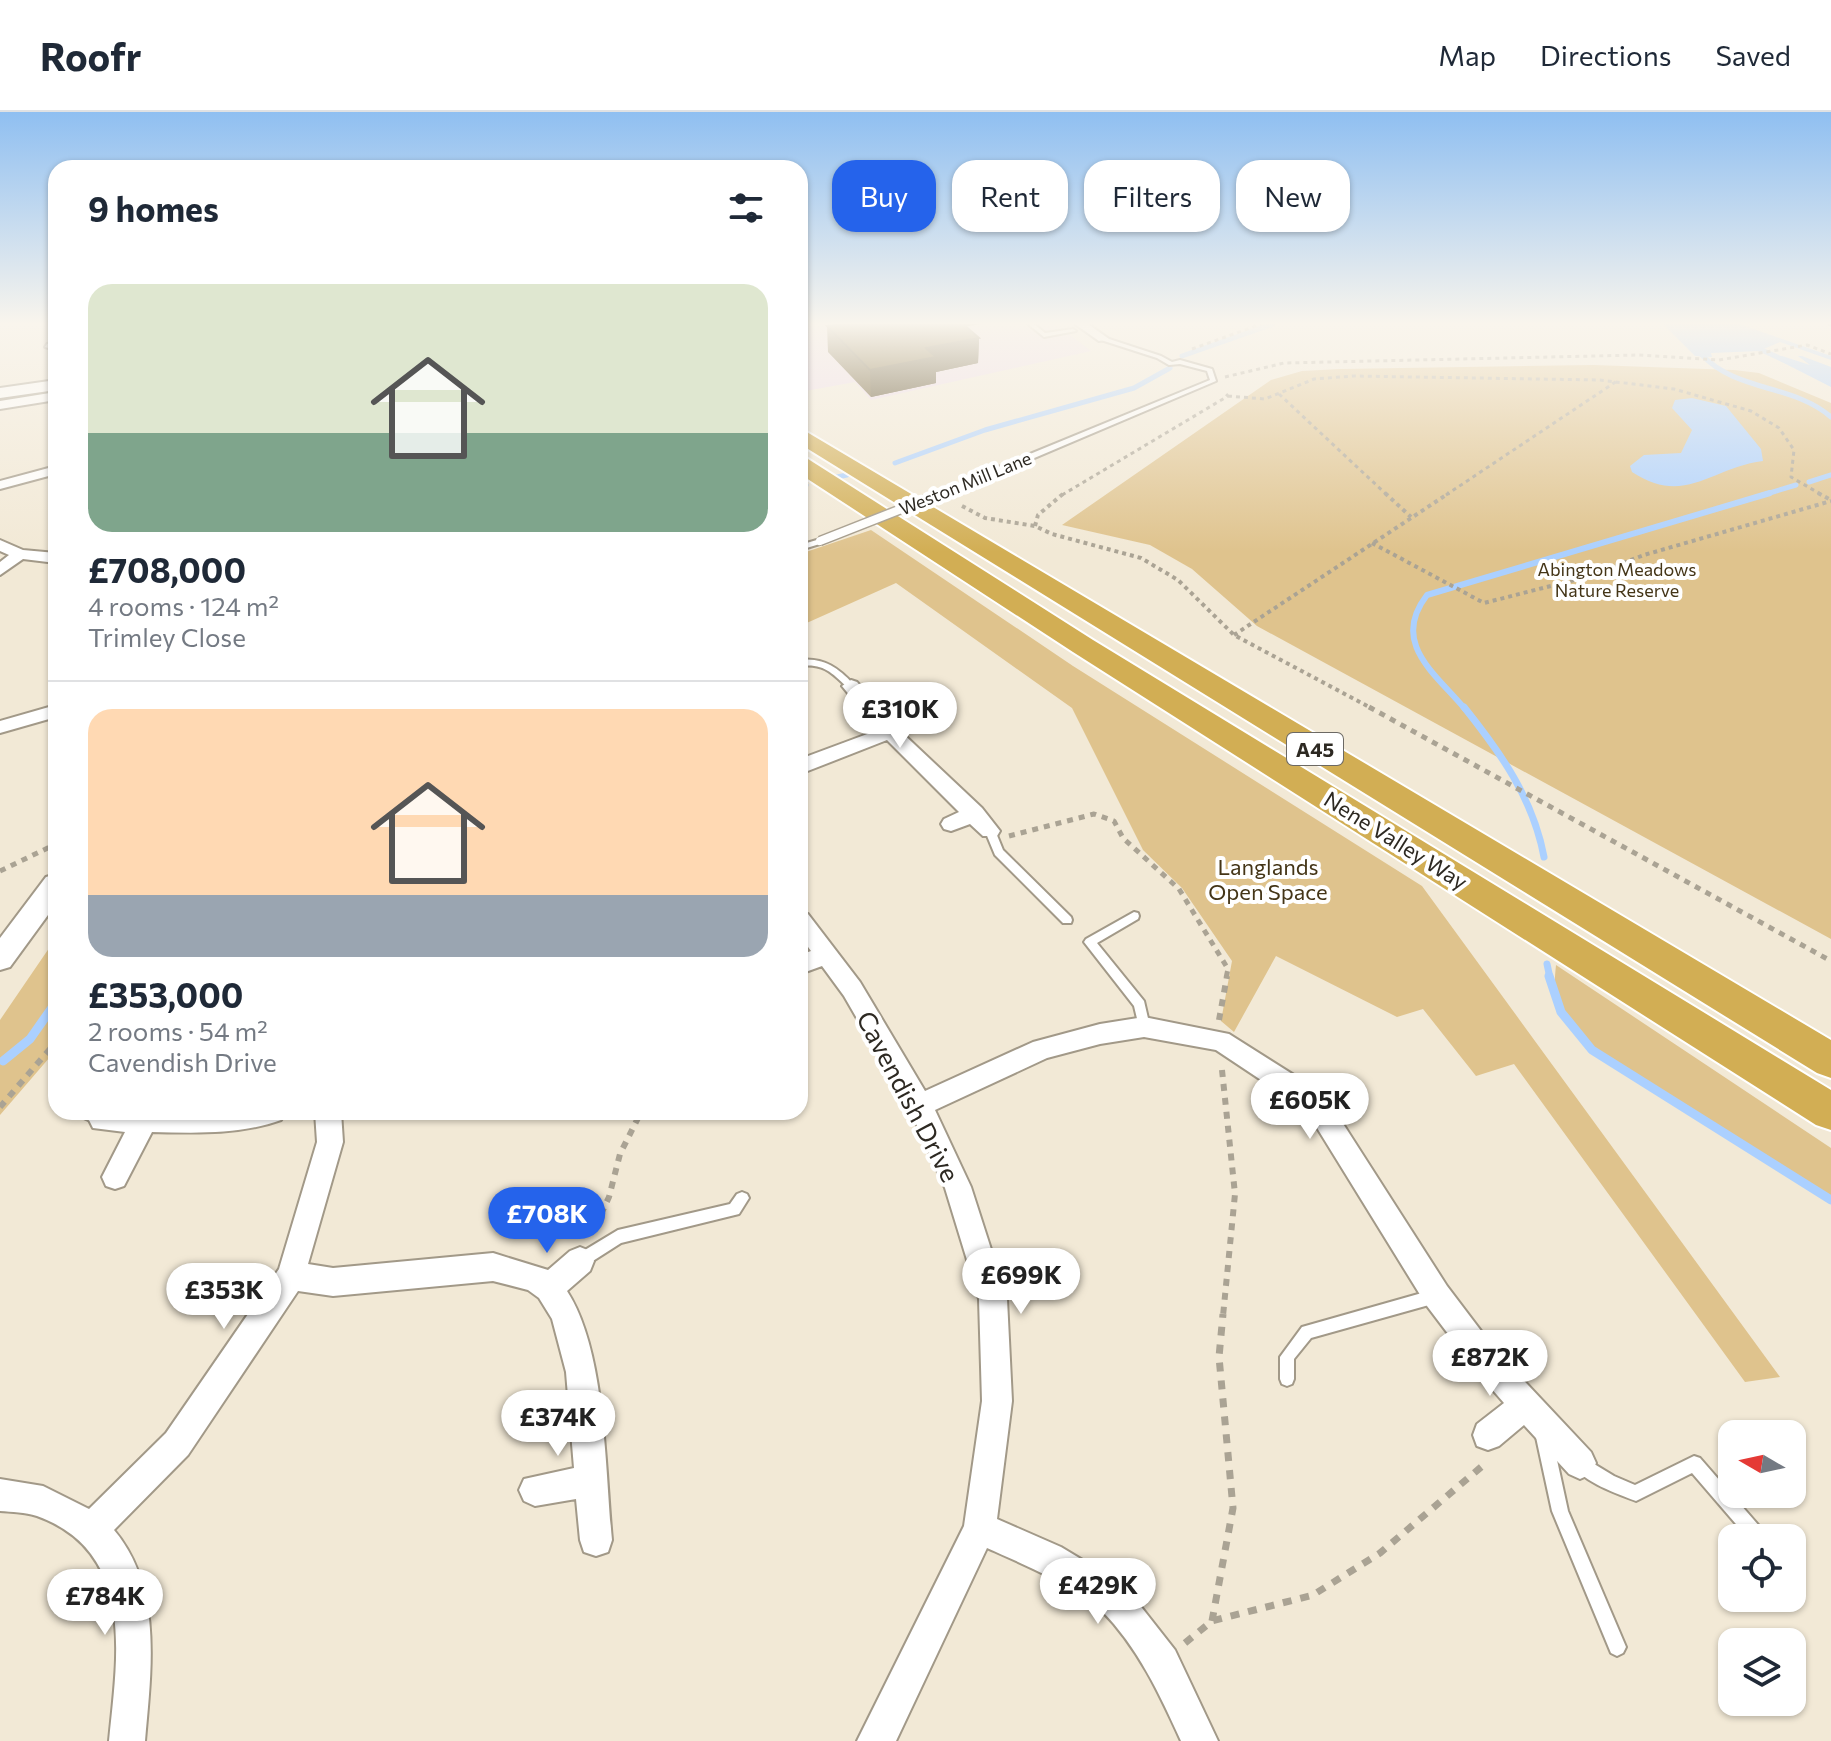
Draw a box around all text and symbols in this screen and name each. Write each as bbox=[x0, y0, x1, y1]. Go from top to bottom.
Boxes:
text: Roofr bbox=[40, 32, 141, 79]
text: Map bbox=[1438, 38, 1496, 72]
text: Directions bbox=[1540, 38, 1671, 72]
text: Saved bbox=[1715, 38, 1791, 72]
chip: Buy bbox=[832, 160, 936, 232]
chip: Rent bbox=[952, 160, 1068, 232]
chip: Filters bbox=[1084, 160, 1220, 232]
chip: New bbox=[1236, 160, 1350, 232]
icon: filters bbox=[724, 186, 768, 230]
text: 9 homes bbox=[88, 187, 219, 229]
icon: home bbox=[356, 336, 500, 480]
street label: Weston Mill Lane bbox=[896, 446, 1034, 520]
text: £708,000 bbox=[88, 548, 246, 590]
park label: Abington Meadows Nature Reserve bbox=[1537, 558, 1697, 601]
text: 4 rooms · 124 m² bbox=[88, 590, 279, 621]
text: Trimley Close bbox=[88, 621, 246, 652]
pin: £310K bbox=[844, 682, 956, 750]
text: £310K bbox=[861, 692, 939, 723]
road number: A45 bbox=[1287, 733, 1343, 765]
icon: home bbox=[356, 761, 500, 905]
street label: Nene Valley Way bbox=[1319, 785, 1473, 895]
park label: Langlands Open Space bbox=[1208, 853, 1328, 905]
text: £353,000 bbox=[88, 973, 243, 1015]
street label: Cavendish Drive bbox=[851, 1005, 967, 1187]
text: 2 rooms · 54 m² bbox=[88, 1015, 268, 1046]
text: Cavendish Drive bbox=[88, 1046, 277, 1077]
pin: £605K bbox=[1254, 1073, 1366, 1141]
text: £605K bbox=[1269, 1083, 1351, 1114]
pin: £708K bbox=[491, 1187, 603, 1255]
text: £708K bbox=[506, 1197, 588, 1228]
pin: £699K bbox=[965, 1248, 1077, 1316]
text: £699K bbox=[980, 1258, 1062, 1289]
pin: £353K bbox=[168, 1263, 280, 1331]
text: £353K bbox=[184, 1273, 264, 1304]
pin: £872K bbox=[1434, 1330, 1546, 1398]
text: £872K bbox=[1451, 1340, 1529, 1371]
pin: £374K bbox=[502, 1390, 614, 1458]
text: £374K bbox=[519, 1400, 597, 1431]
north arrow bbox=[1718, 1420, 1806, 1508]
map controls bbox=[1718, 1420, 1806, 1716]
button: locate bbox=[1718, 1524, 1806, 1612]
pin: £429K bbox=[1042, 1558, 1154, 1626]
text: £429K bbox=[1058, 1568, 1138, 1599]
pin: £784K bbox=[49, 1569, 161, 1637]
text: £784K bbox=[65, 1579, 145, 1610]
button: layers bbox=[1718, 1628, 1806, 1716]

